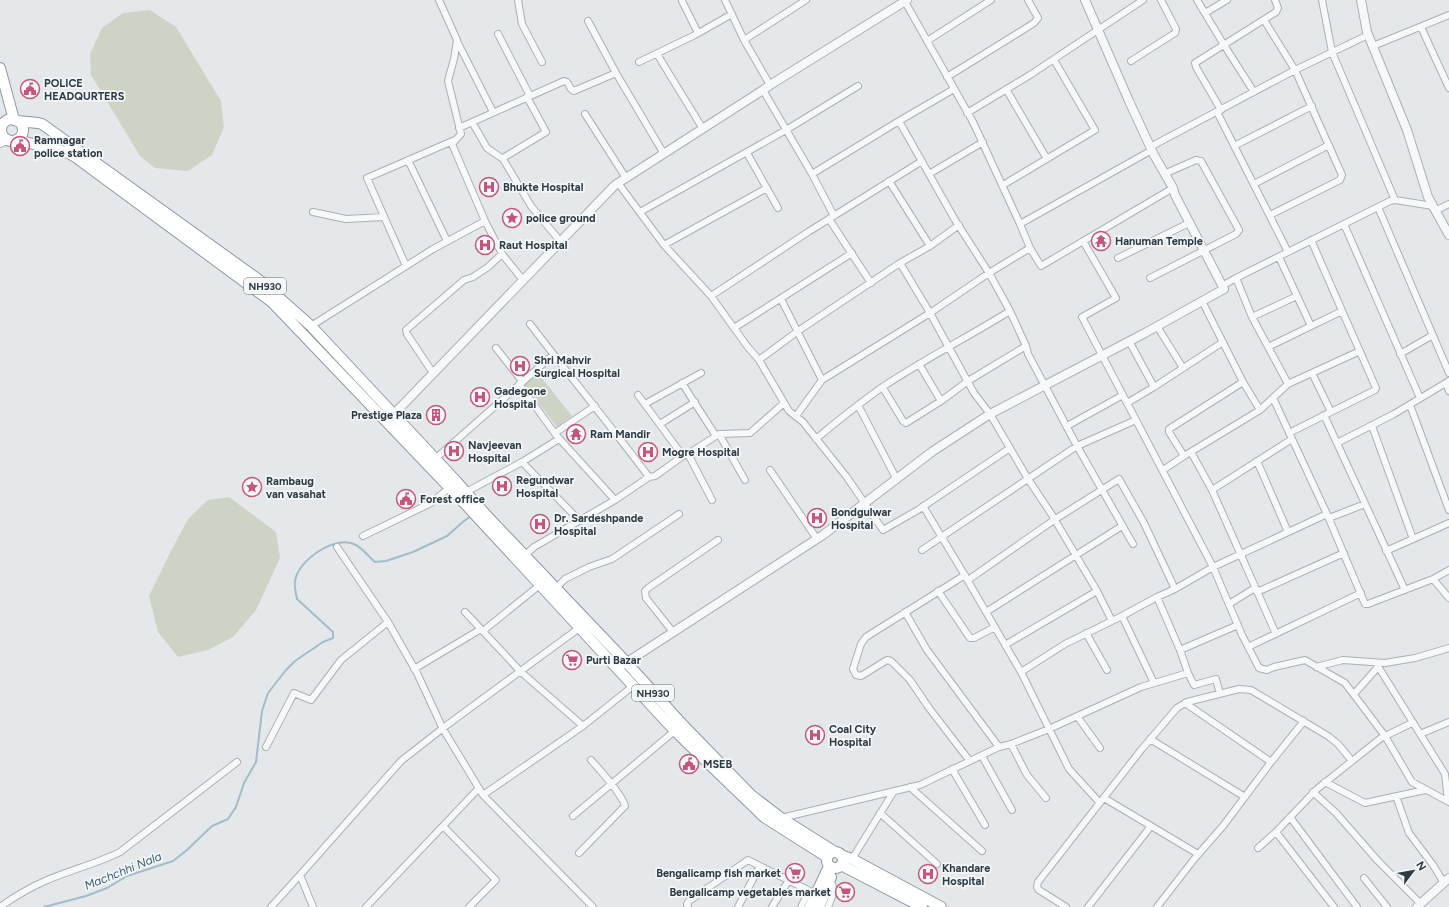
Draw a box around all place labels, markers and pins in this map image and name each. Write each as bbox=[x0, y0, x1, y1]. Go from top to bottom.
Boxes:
place label: POLICE HEADQURTERS bbox=[44, 77, 125, 103]
public building icon: POLICE HEADQURTERS bbox=[19, 78, 41, 100]
place label: Ramnagar police station bbox=[34, 134, 103, 160]
public building icon: Ramnagar police station bbox=[9, 135, 31, 157]
hospital icon: Bhukte Hospital bbox=[478, 176, 500, 198]
place label: Bhukte Hospital bbox=[503, 181, 584, 194]
place icon: police ground bbox=[501, 207, 523, 229]
place label: police ground bbox=[526, 212, 596, 225]
temple icon: Hanuman Temple bbox=[1090, 230, 1112, 252]
hospital icon: Raut Hospital bbox=[474, 234, 496, 256]
place label: Hanuman Temple bbox=[1115, 235, 1203, 248]
place label: Raut Hospital bbox=[499, 239, 568, 252]
place label: Shri Mahvir Surgical Hospital bbox=[534, 354, 620, 380]
hospital icon: Shri Mahvir Surgical Hospital bbox=[509, 355, 531, 377]
place label: Gadegone Hospital bbox=[494, 385, 546, 411]
hospital icon: Gadegone Hospital bbox=[469, 386, 491, 408]
building icon: Prestige Plaza bbox=[425, 404, 447, 426]
place label: Prestige Plaza bbox=[351, 409, 422, 422]
temple icon: Ram Mandir bbox=[565, 423, 587, 445]
place label: Ram Mandir bbox=[590, 428, 651, 441]
place label: Navjeevan Hospital bbox=[468, 439, 522, 465]
hospital icon: Navjeevan Hospital bbox=[443, 440, 465, 462]
hospital icon: Mogre Hospital bbox=[637, 441, 659, 463]
place label: Mogre Hospital bbox=[662, 446, 740, 459]
place label: Regundwar Hospital bbox=[516, 474, 575, 500]
place label: Rambaug van vasahat bbox=[266, 475, 327, 501]
hospital icon: Regundwar Hospital bbox=[491, 475, 513, 497]
place icon: Rambaug van vasahat bbox=[241, 476, 263, 498]
public building icon: Forest office bbox=[395, 488, 417, 510]
place label: Forest office bbox=[420, 493, 485, 506]
place label: Bondgulwar Hospital bbox=[831, 506, 892, 532]
hospital icon: Bondgulwar Hospital bbox=[806, 507, 828, 529]
place label: Dr. Sardeshpande Hospital bbox=[554, 512, 643, 538]
hospital icon: Dr. Sardeshpande Hospital bbox=[529, 513, 551, 535]
supermarket icon: Purti Bazar bbox=[561, 649, 583, 671]
place label: Purti Bazar bbox=[586, 654, 642, 667]
place label: Coal City Hospital bbox=[829, 723, 877, 749]
hospital icon: Coal City Hospital bbox=[804, 724, 826, 746]
public building icon: MSEB bbox=[678, 753, 700, 775]
place label: MSEB bbox=[703, 758, 733, 771]
supermarket icon: Bengalicamp fish market bbox=[784, 862, 806, 884]
place label: Khandare Hospital bbox=[942, 862, 990, 888]
hospital icon: Khandare Hospital bbox=[917, 863, 939, 885]
place label: Bengalicamp fish market bbox=[656, 867, 782, 880]
supermarket icon: Bengalicamp vegetables market bbox=[834, 881, 856, 903]
place label: Bengalicamp vegetables market bbox=[669, 886, 832, 899]

